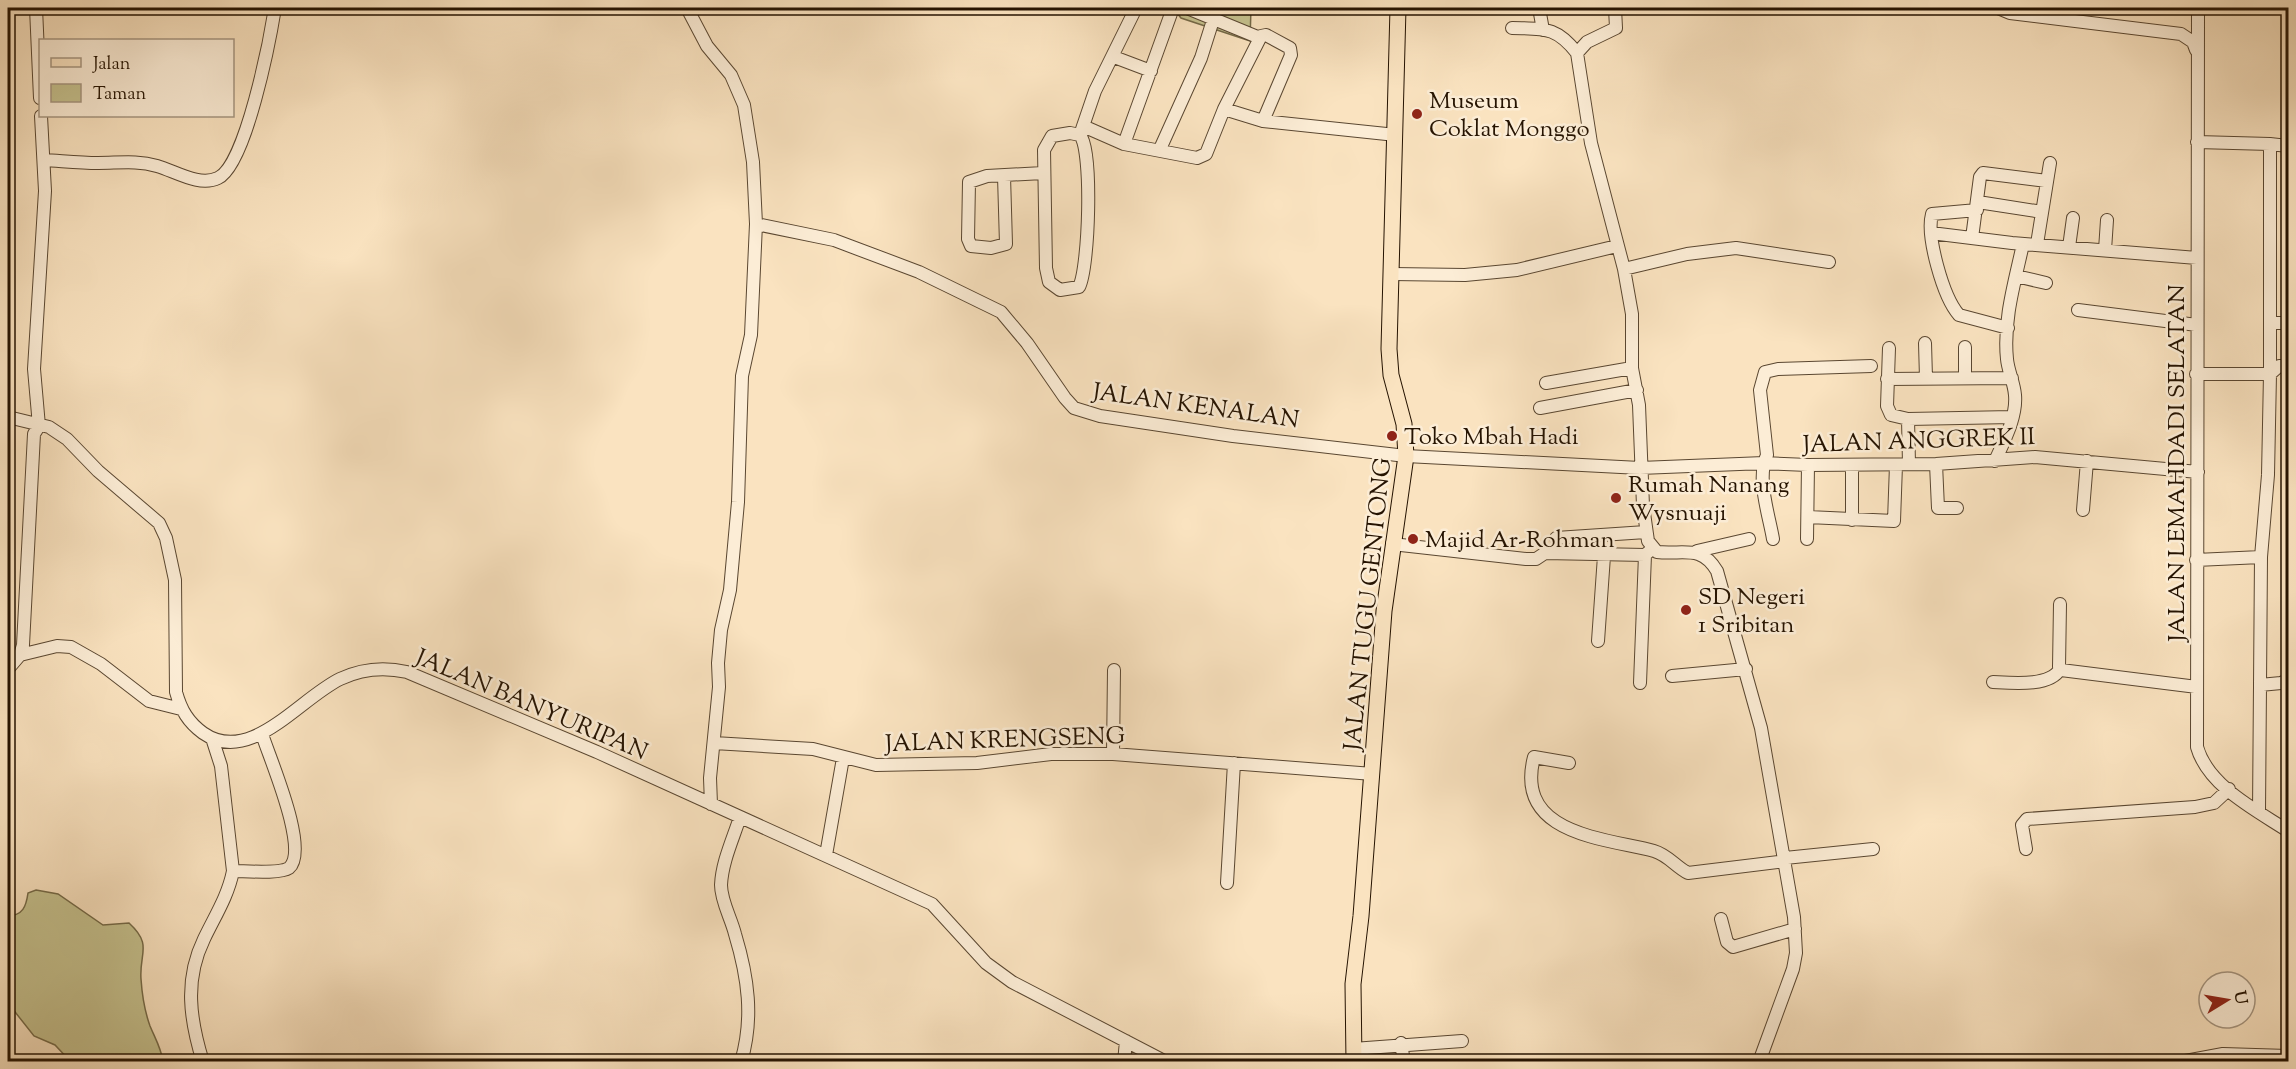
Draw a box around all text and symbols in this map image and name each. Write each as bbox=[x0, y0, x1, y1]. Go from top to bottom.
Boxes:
legend bbox=[39, 39, 234, 117]
text: Jalan bbox=[92, 52, 131, 78]
text: Taman bbox=[93, 82, 147, 108]
place label: Museum Coklat Monggo bbox=[1429, 85, 1590, 147]
marker: Museum Coklat Monggo bbox=[1410, 107, 1424, 121]
street label: JALAN LEMAHDADI SELATAN bbox=[2161, 284, 2195, 644]
street label: JALAN KENALAN bbox=[1088, 375, 1301, 438]
place label: Toko Mbah Hadi bbox=[1404, 421, 1579, 455]
street label: JALAN ANGGREK II bbox=[1800, 421, 2036, 463]
marker: Toko Mbah Hadi bbox=[1385, 429, 1399, 443]
street label: JALAN TUGU GENTONG bbox=[1336, 456, 1401, 754]
place label: Rumah Nanang Wysnuaji bbox=[1628, 469, 1790, 531]
marker: Rumah Nanang Wysnuaji bbox=[1609, 491, 1623, 505]
place label: Majid Ar-Rohman bbox=[1425, 524, 1615, 558]
marker: Majid Ar-Rohman bbox=[1406, 532, 1420, 546]
place label: SD Negeri 1 Sribitan bbox=[1698, 581, 1805, 643]
marker: SD Negeri 1 Sribitan bbox=[1679, 603, 1693, 617]
street label: JALAN BANYURIPAN bbox=[408, 641, 653, 770]
street label: JALAN KRENGSENG bbox=[882, 720, 1126, 762]
north arrow bbox=[2197, 970, 2257, 1030]
text: U bbox=[2227, 989, 2252, 1007]

